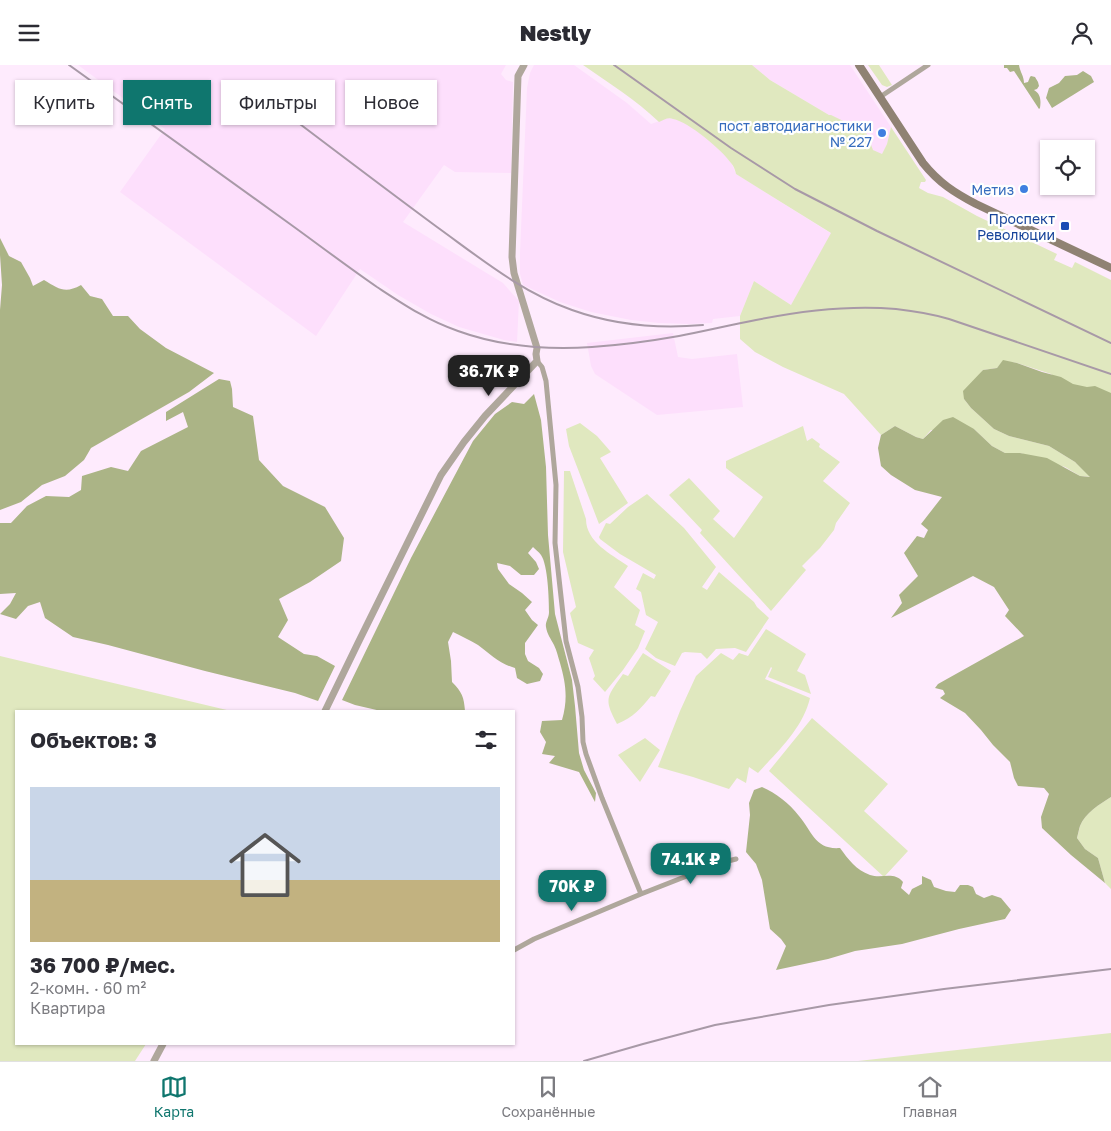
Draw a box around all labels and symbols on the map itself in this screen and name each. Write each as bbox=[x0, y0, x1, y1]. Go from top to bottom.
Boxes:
place label: пост автодиагностики № 227 bbox=[719, 117, 872, 150]
marker: пост автодиагностики № 227 bbox=[876, 127, 888, 139]
place label: Метиз bbox=[971, 181, 1014, 198]
marker: Метиз bbox=[1018, 183, 1030, 195]
place label: Проспект Революции bbox=[977, 210, 1055, 243]
marker: Проспект Революции bbox=[1059, 220, 1071, 232]
pin: 36.7K ₽ bbox=[443, 355, 535, 397]
pin: 74.1K ₽ bbox=[645, 843, 737, 885]
pin: 70K ₽ bbox=[537, 869, 607, 912]

